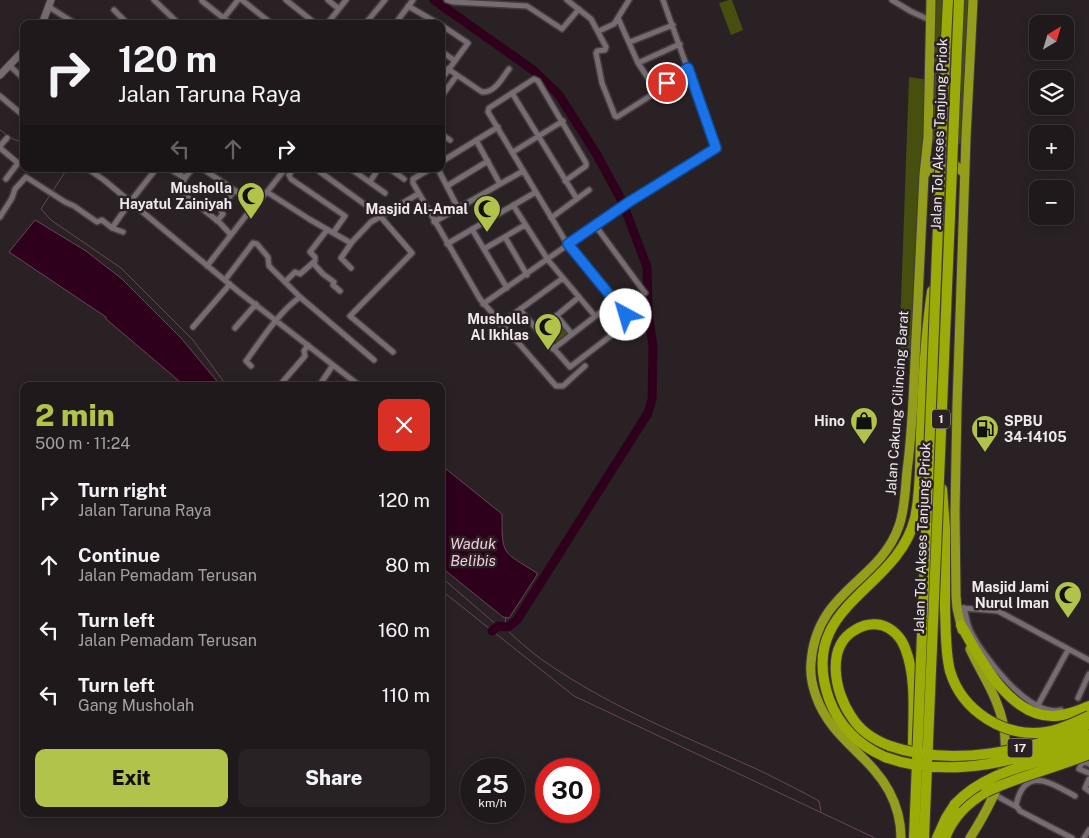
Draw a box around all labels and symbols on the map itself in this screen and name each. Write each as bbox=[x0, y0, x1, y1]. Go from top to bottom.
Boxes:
north arrow bbox=[1029, 15, 1074, 60]
street label: Jalan Tol Akses Tanjung Priok bbox=[928, 38, 950, 230]
pin bbox=[646, 62, 688, 104]
place label: Musholla Hayatul Zainiyah bbox=[119, 180, 232, 212]
mosque icon: Musholla Hayatul Zainiyah bbox=[236, 181, 266, 220]
mosque icon: Masjid Al-Amal bbox=[472, 194, 502, 233]
place label: Masjid Al-Amal bbox=[366, 201, 468, 217]
position arrow bbox=[599, 288, 651, 340]
street label: Jalan Cakung Cilincing Barat bbox=[883, 310, 911, 496]
place label: Musholla Al Ikhlas bbox=[467, 311, 529, 343]
mosque icon: Musholla Al Ikhlas bbox=[533, 312, 563, 351]
shop icon: Hino bbox=[849, 406, 879, 445]
road number: 1 bbox=[932, 409, 950, 428]
place label: Hino bbox=[814, 413, 845, 429]
place label: SPBU 34-14105 bbox=[1004, 413, 1067, 445]
fuel station icon: SPBU 34-14105 bbox=[970, 414, 1000, 453]
street label: Jalan Tol Akses Tanjung Priok bbox=[911, 442, 933, 634]
water label: Waduk Belibis bbox=[450, 535, 497, 569]
place label: Masjid Jami Nurul Iman bbox=[972, 579, 1049, 611]
mosque icon: Masjid Jami Nurul Iman bbox=[1053, 580, 1083, 619]
road number: 17 bbox=[1008, 738, 1032, 758]
speed limit sign: 30 bbox=[535, 758, 600, 823]

